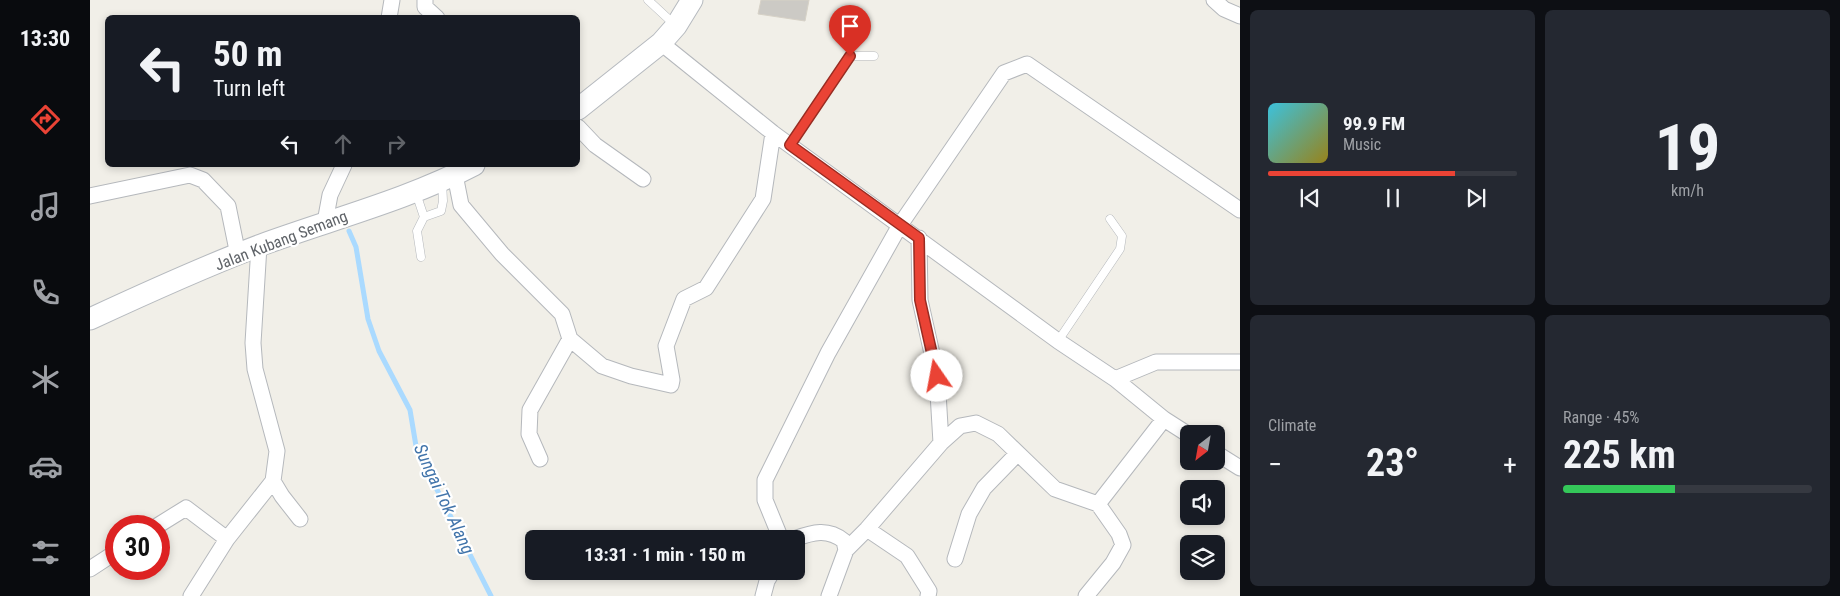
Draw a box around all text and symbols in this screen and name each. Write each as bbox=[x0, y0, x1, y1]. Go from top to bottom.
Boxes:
pin bbox=[829, 5, 871, 56]
icon: arrive bbox=[836, 12, 864, 40]
text: 13:30 bbox=[20, 26, 70, 51]
text: 50 m bbox=[213, 34, 282, 75]
icon: left bbox=[130, 35, 195, 100]
text: Turn left bbox=[213, 76, 285, 101]
icon: directions bbox=[28, 102, 63, 137]
text: 19 bbox=[1655, 110, 1720, 186]
text: 99.9 FM bbox=[1343, 112, 1405, 135]
icon: left bbox=[276, 130, 304, 158]
icon: ahead bbox=[329, 130, 357, 158]
icon: right bbox=[382, 130, 410, 158]
text: Music bbox=[1343, 135, 1381, 154]
text: km/h bbox=[1671, 181, 1704, 200]
icon: previous bbox=[1296, 184, 1324, 212]
icon: pause bbox=[1379, 184, 1407, 212]
icon: next bbox=[1462, 184, 1490, 212]
icon: music bbox=[28, 189, 63, 224]
street label: Jalan Kubang Semang bbox=[212, 206, 350, 275]
icon: phone bbox=[28, 275, 63, 310]
position arrow bbox=[910, 349, 962, 401]
icon: climate bbox=[28, 362, 63, 397]
text: Range · 45% bbox=[1563, 408, 1639, 427]
text: Climate bbox=[1268, 416, 1316, 435]
north arrow bbox=[1180, 425, 1225, 470]
map controls bbox=[1180, 425, 1225, 580]
text: 225 km bbox=[1563, 433, 1676, 477]
water label: Sungai Tok Alang bbox=[410, 440, 479, 558]
text: 23° bbox=[1366, 441, 1419, 485]
text: − bbox=[1268, 448, 1282, 481]
text: + bbox=[1503, 448, 1517, 481]
icon: car bbox=[28, 449, 63, 484]
button: sound bbox=[1180, 480, 1225, 525]
speed limit sign: 30 bbox=[105, 515, 170, 580]
icon: filters bbox=[28, 535, 63, 570]
button: layers bbox=[1180, 535, 1225, 580]
text: 13:31 · 1 min · 150 m bbox=[584, 543, 746, 566]

